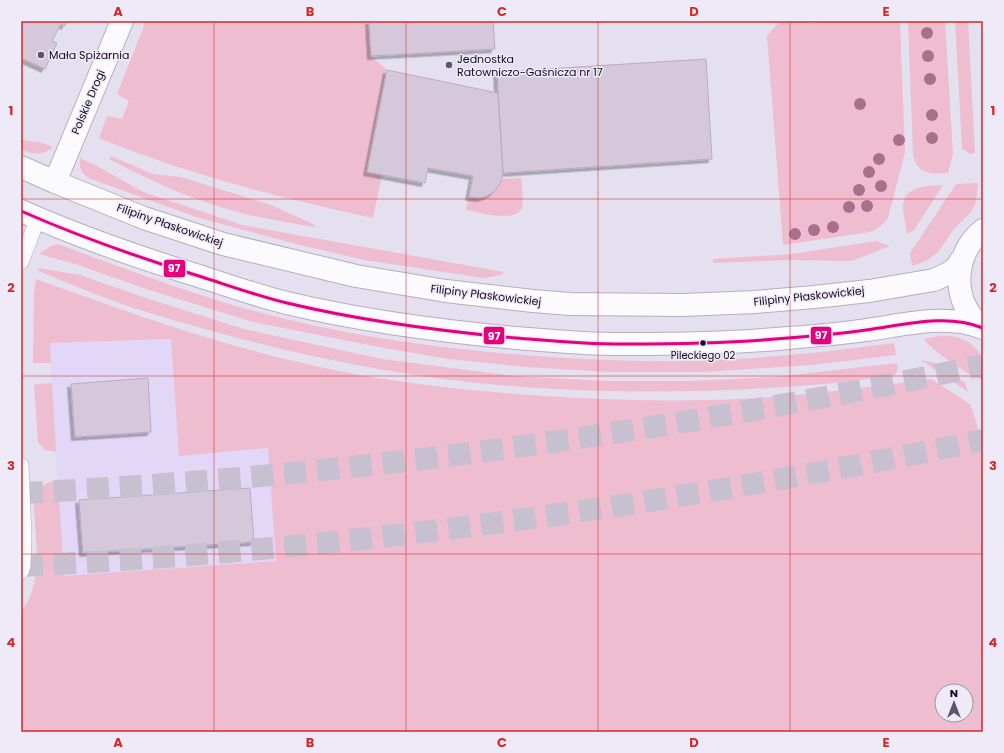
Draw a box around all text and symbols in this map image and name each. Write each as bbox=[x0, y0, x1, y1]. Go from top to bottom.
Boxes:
text: A bbox=[113, 2, 123, 21]
text: B bbox=[306, 2, 315, 21]
text: C bbox=[497, 2, 507, 21]
text: D bbox=[689, 2, 699, 21]
text: E bbox=[882, 2, 890, 21]
place label: Mała Spiżarnia bbox=[49, 47, 129, 63]
marker: Mała Spiżarnia bbox=[36, 50, 46, 60]
place label: Jednostka Ratowniczo-Gaśnicza nr 17 bbox=[457, 51, 603, 80]
marker: Jednostka Ratowniczo-Gaśnicza nr 17 bbox=[444, 60, 454, 70]
street label: Polskie Drogi bbox=[67, 67, 109, 137]
text: 1 bbox=[9, 101, 13, 120]
text: 1 bbox=[991, 101, 995, 120]
street label: Filipiny Płaskowickiej bbox=[115, 199, 225, 251]
line badge: 97 bbox=[163, 259, 186, 278]
text: 97 bbox=[168, 260, 180, 276]
text: 2 bbox=[7, 278, 15, 297]
text: 2 bbox=[989, 278, 997, 297]
street label: Filipiny Płaskowickiej bbox=[430, 280, 542, 310]
street label: Filipiny Płaskowickiej bbox=[753, 282, 865, 310]
line badge: 97 bbox=[483, 326, 505, 345]
line badge: 97 bbox=[810, 326, 832, 345]
text: 97 bbox=[815, 327, 827, 343]
text: 97 bbox=[488, 328, 500, 344]
marker: Pileckiego 02 bbox=[698, 338, 708, 348]
place label: Pileckiego 02 bbox=[671, 348, 736, 363]
text: 3 bbox=[7, 456, 15, 475]
text: 3 bbox=[989, 456, 997, 475]
text: 4 bbox=[7, 633, 16, 652]
text: 4 bbox=[989, 633, 998, 652]
north arrow bbox=[934, 683, 974, 723]
text: N bbox=[950, 685, 958, 701]
text: A bbox=[113, 733, 123, 752]
text: B bbox=[306, 733, 315, 752]
text: C bbox=[497, 733, 507, 752]
text: D bbox=[689, 733, 699, 752]
text: E bbox=[882, 733, 890, 752]

